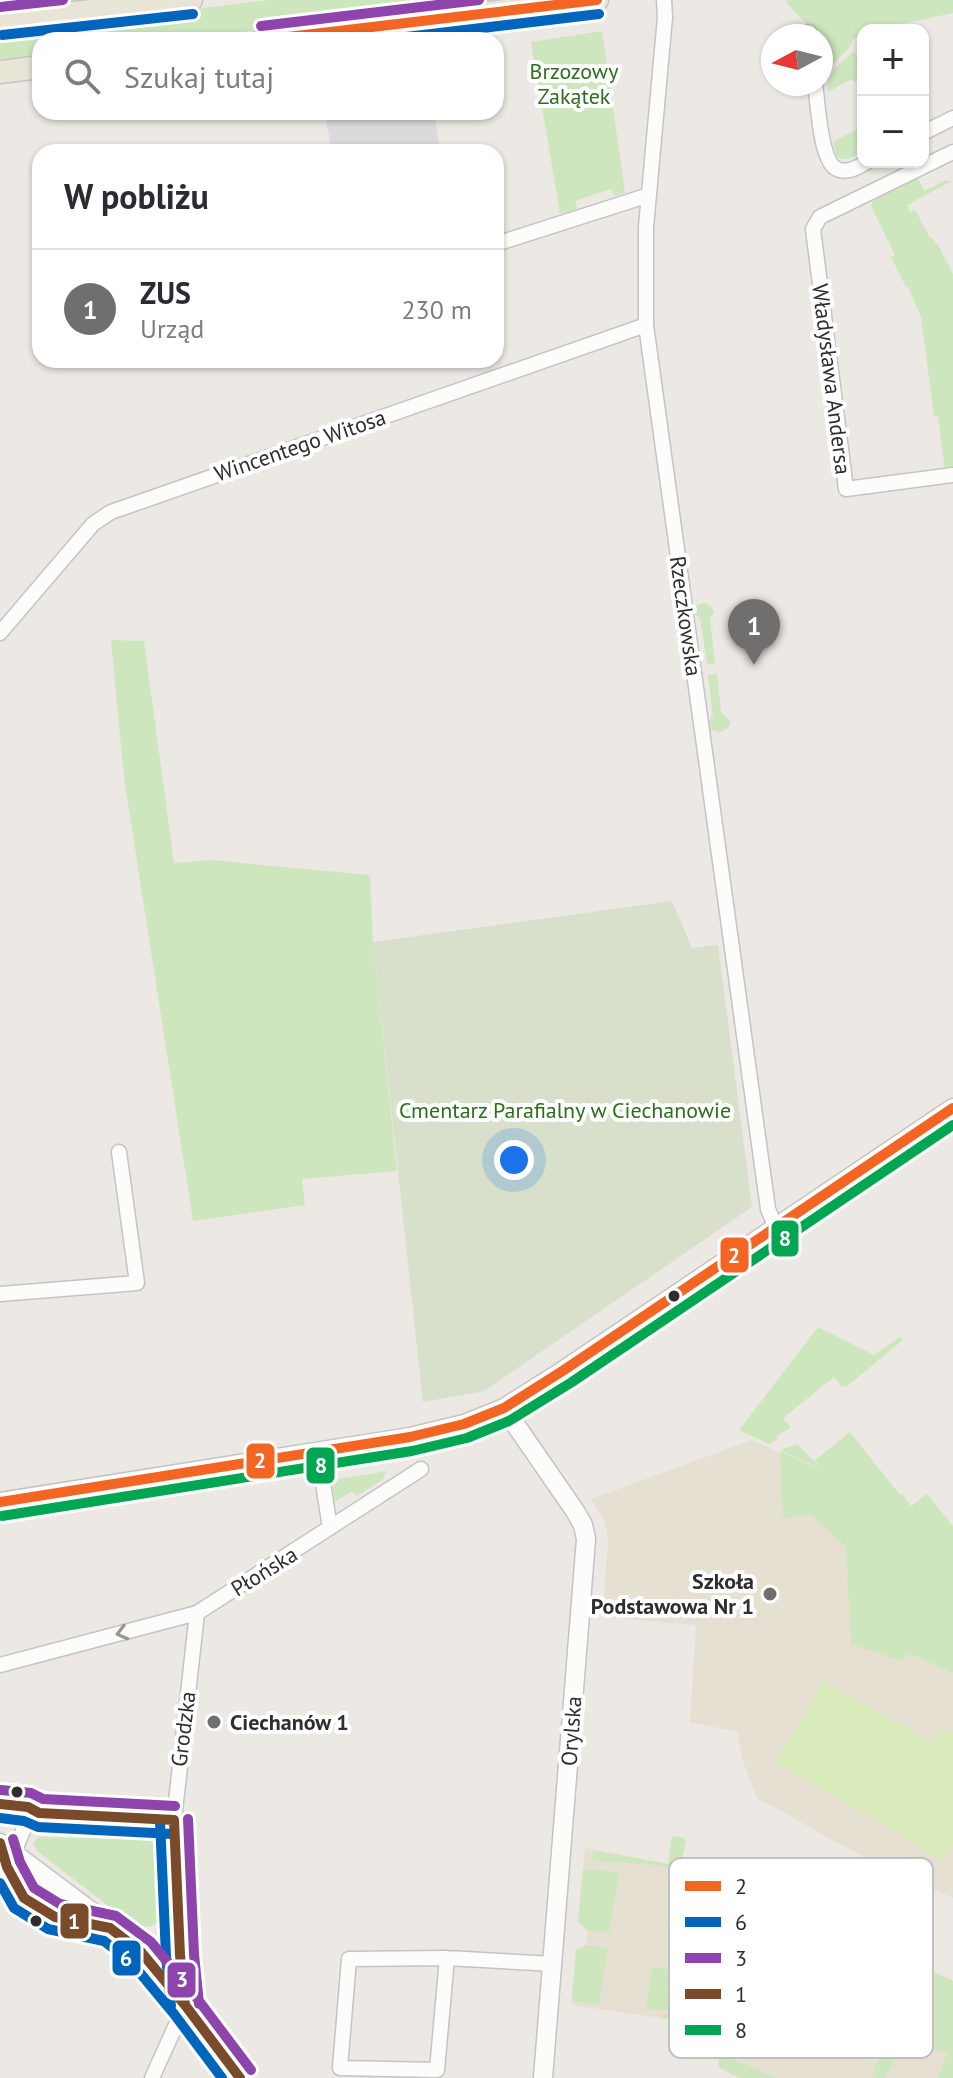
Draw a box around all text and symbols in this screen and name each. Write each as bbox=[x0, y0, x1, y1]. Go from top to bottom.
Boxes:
north arrow bbox=[761, 24, 833, 96]
map controls bbox=[857, 24, 929, 168]
button: + bbox=[857, 24, 929, 96]
search box bbox=[32, 32, 504, 120]
icon: search bbox=[60, 54, 104, 98]
text: Szukaj tutaj bbox=[124, 57, 274, 96]
park label: Brzozowy Zakątek bbox=[530, 57, 619, 110]
button: − bbox=[857, 96, 929, 168]
text: W pobliżu bbox=[64, 174, 209, 218]
text: ZUS bbox=[140, 273, 191, 312]
street label: Władysława Andersa bbox=[806, 282, 858, 476]
text: 1 bbox=[83, 293, 97, 326]
text: 230 m bbox=[401, 293, 472, 326]
text: Urząd bbox=[140, 312, 204, 345]
street label: Wincentego Witosa bbox=[211, 403, 389, 487]
street label: Rzeczkowska bbox=[664, 554, 708, 678]
pin: 1 bbox=[728, 599, 780, 665]
park label: Cmentarz Parafialny w Ciechanowie bbox=[399, 1096, 731, 1124]
your location bbox=[494, 1140, 534, 1180]
line badge: 8 bbox=[770, 1219, 800, 1258]
text: 8 bbox=[779, 1224, 791, 1252]
line badge: 2 bbox=[719, 1236, 750, 1274]
text: 2 bbox=[728, 1241, 740, 1269]
unlabelled marker bbox=[666, 1288, 682, 1304]
line badge: 2 bbox=[245, 1442, 276, 1480]
text: 2 bbox=[254, 1446, 266, 1474]
line badge: 8 bbox=[305, 1446, 336, 1485]
text: 8 bbox=[315, 1451, 327, 1479]
street label: Płońska bbox=[226, 1540, 302, 1602]
place label: Szkoła Podstawowa Nr 1 bbox=[591, 1567, 754, 1620]
marker: Szkoła Podstawowa Nr 1 bbox=[761, 1585, 779, 1603]
one-way arrow bbox=[115, 1623, 129, 1640]
street label: Grodzka bbox=[164, 1690, 202, 1768]
street label: Orylska bbox=[555, 1695, 587, 1767]
place label: Ciechanów 1 bbox=[230, 1708, 349, 1736]
marker: Ciechanów 1 bbox=[205, 1713, 223, 1731]
unlabelled marker bbox=[9, 1784, 25, 1800]
legend bbox=[669, 1858, 933, 2058]
text: 2 bbox=[735, 1872, 747, 1900]
line badge: 1 bbox=[59, 1902, 90, 1940]
text: 1 bbox=[68, 1907, 80, 1935]
text: 6 bbox=[735, 1908, 747, 1936]
unlabelled marker bbox=[28, 1913, 44, 1929]
line badge: 6 bbox=[111, 1939, 142, 1977]
text: 6 bbox=[120, 1944, 132, 1972]
text: 3 bbox=[735, 1944, 747, 1972]
line badge: 3 bbox=[166, 1961, 197, 1999]
text: 3 bbox=[176, 1965, 188, 1993]
text: 1 bbox=[735, 1980, 747, 2008]
text: 8 bbox=[735, 2016, 747, 2044]

